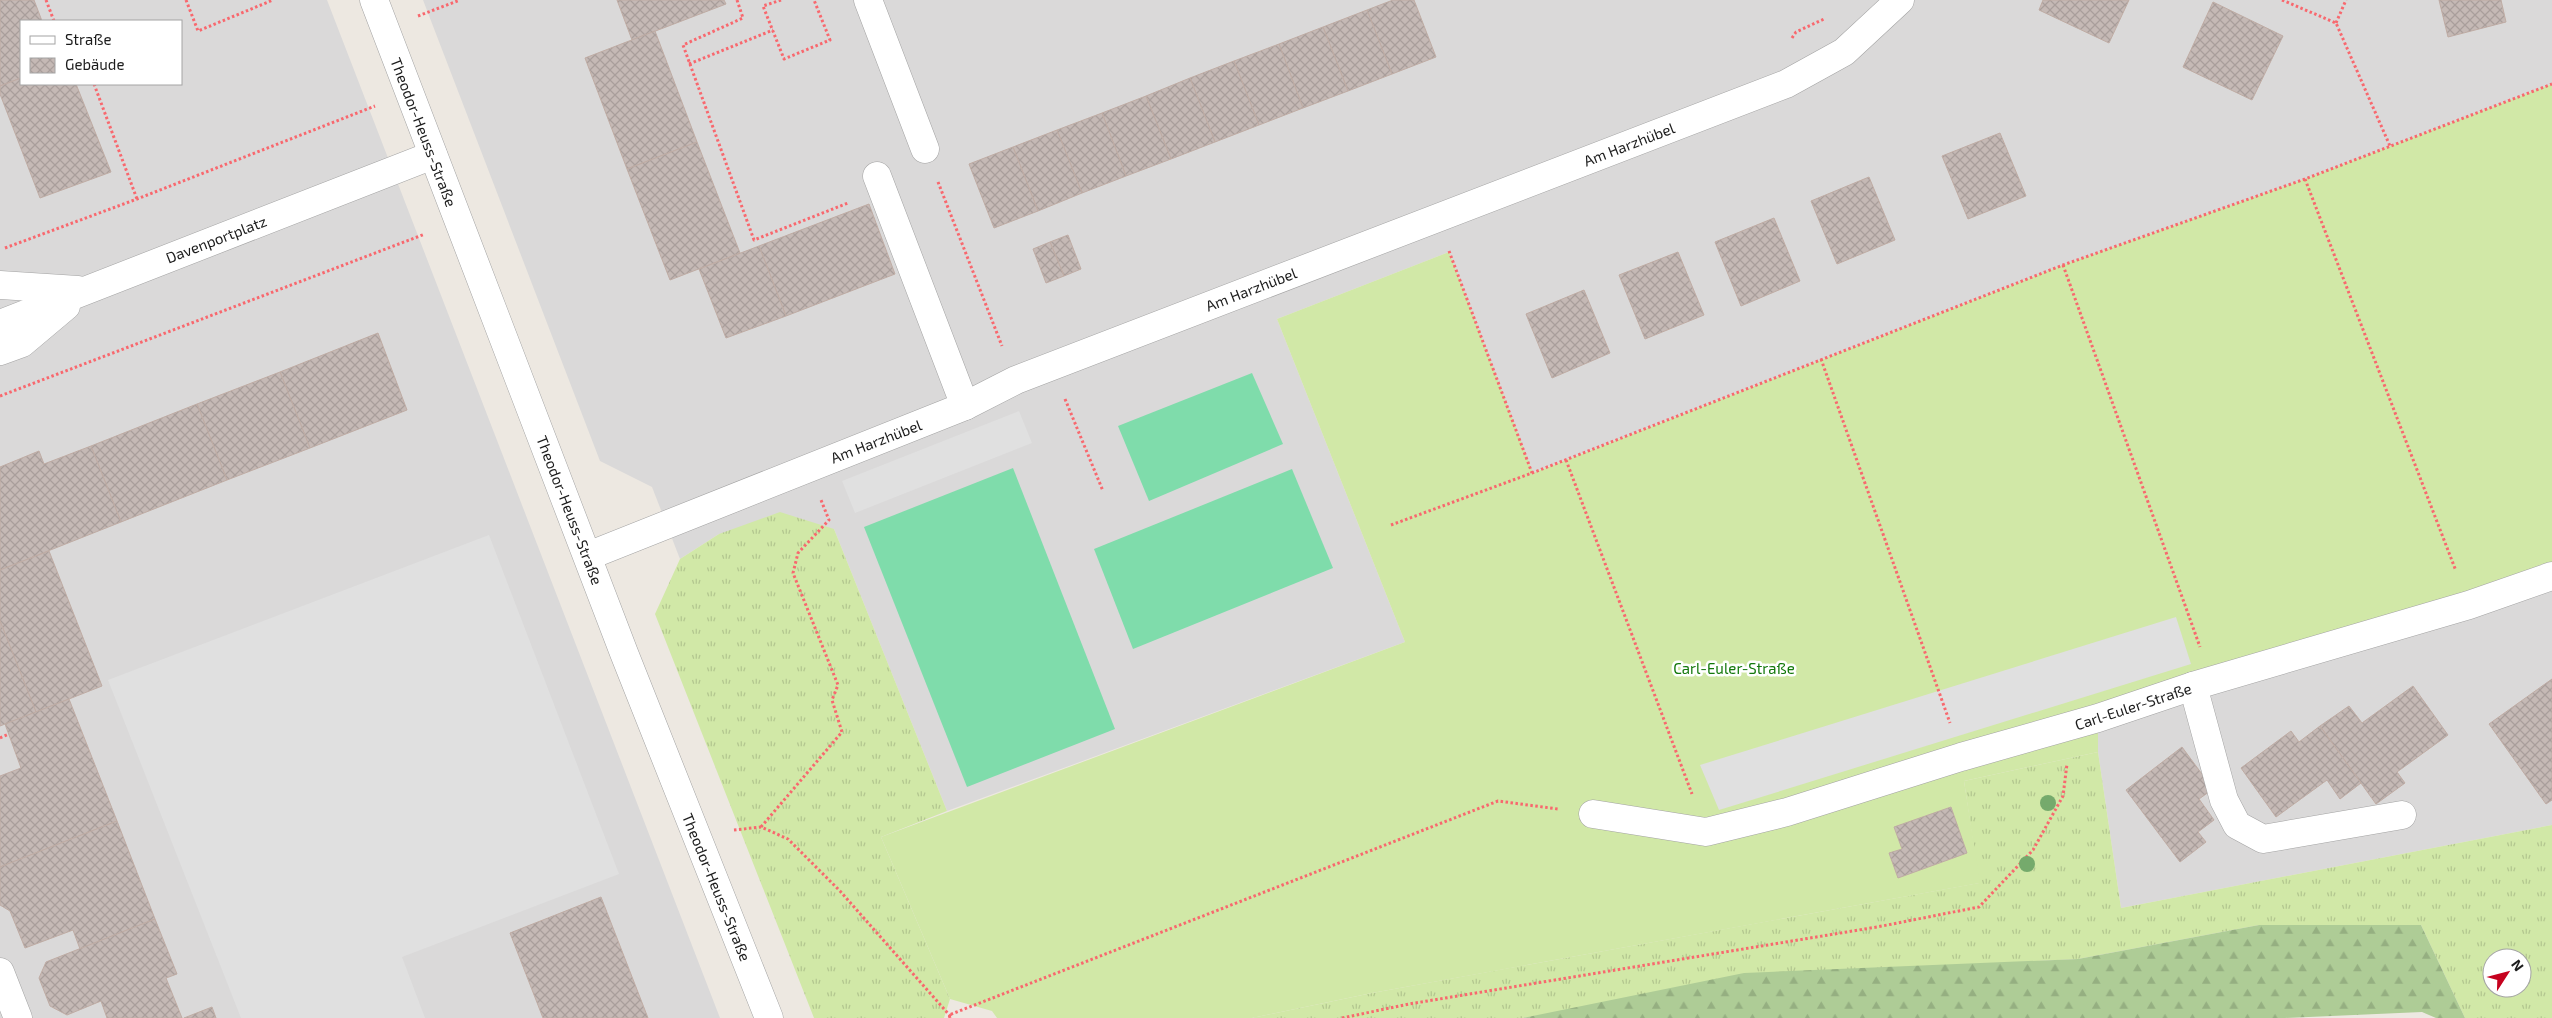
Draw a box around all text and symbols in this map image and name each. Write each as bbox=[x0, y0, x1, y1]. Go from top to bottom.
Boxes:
legend bbox=[20, 20, 182, 85]
text: Straße bbox=[65, 30, 111, 48]
text: Gebäude bbox=[65, 55, 124, 73]
street label: Theodor-Heuss-Straße bbox=[387, 55, 461, 209]
street label: Am Harzhübel bbox=[1581, 118, 1678, 170]
street label: Davenportplatz bbox=[163, 212, 269, 266]
street label: Am Harzhübel bbox=[1203, 263, 1300, 315]
street label: Am Harzhübel bbox=[828, 415, 925, 467]
street label: Theodor-Heuss-Straße bbox=[533, 433, 607, 587]
park label: Carl-Euler-Straße bbox=[1673, 659, 1795, 677]
street label: Carl-Euler-Straße bbox=[2072, 679, 2194, 733]
street label: Theodor-Heuss-Straße bbox=[679, 810, 755, 964]
north arrow bbox=[2482, 948, 2532, 998]
text: N bbox=[2508, 956, 2528, 974]

